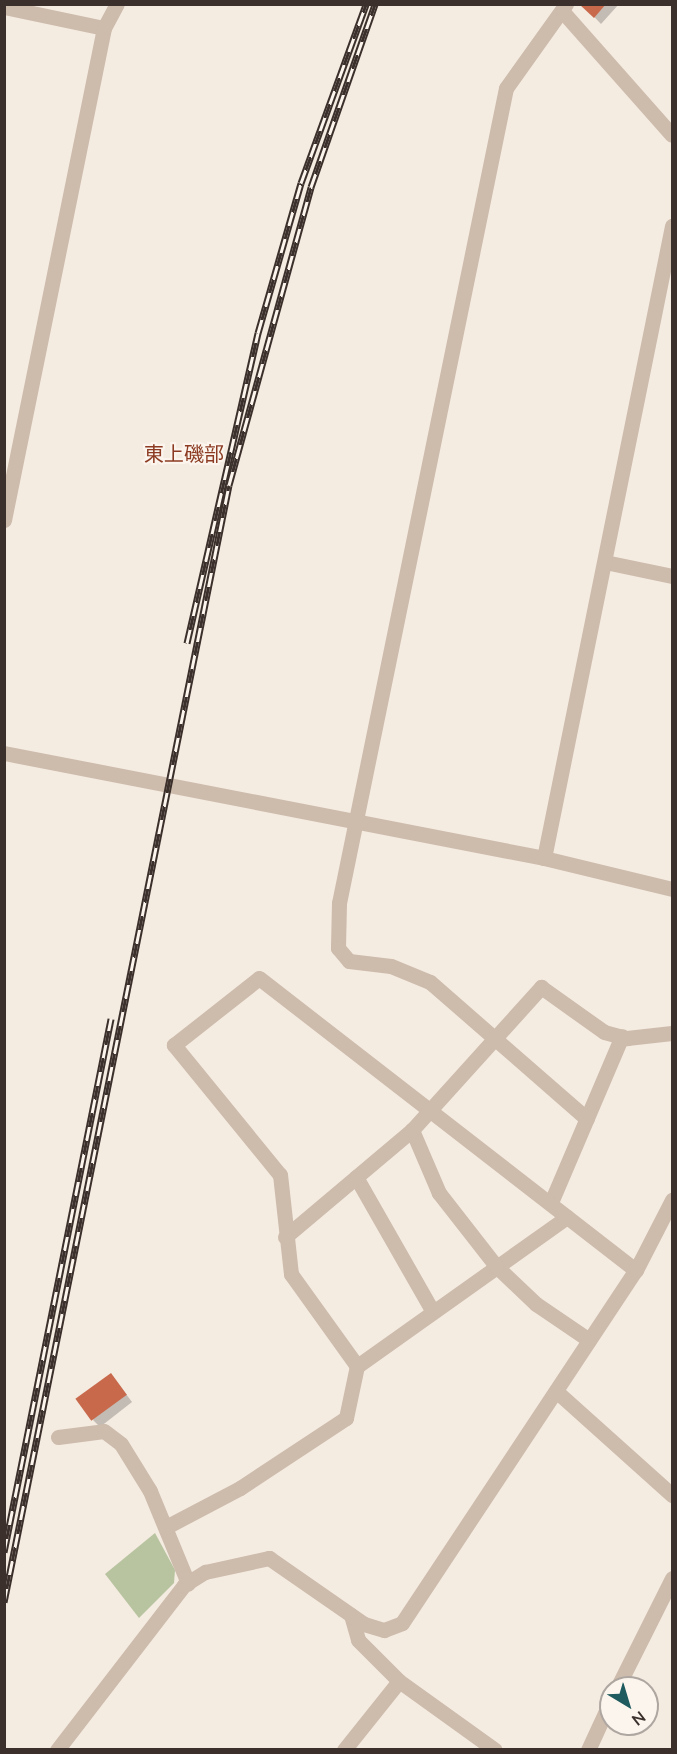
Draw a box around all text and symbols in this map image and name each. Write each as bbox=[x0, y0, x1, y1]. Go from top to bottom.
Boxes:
district label: 東上磯部 bbox=[144, 441, 224, 465]
north arrow bbox=[599, 1676, 659, 1736]
text: N bbox=[628, 1707, 650, 1730]

